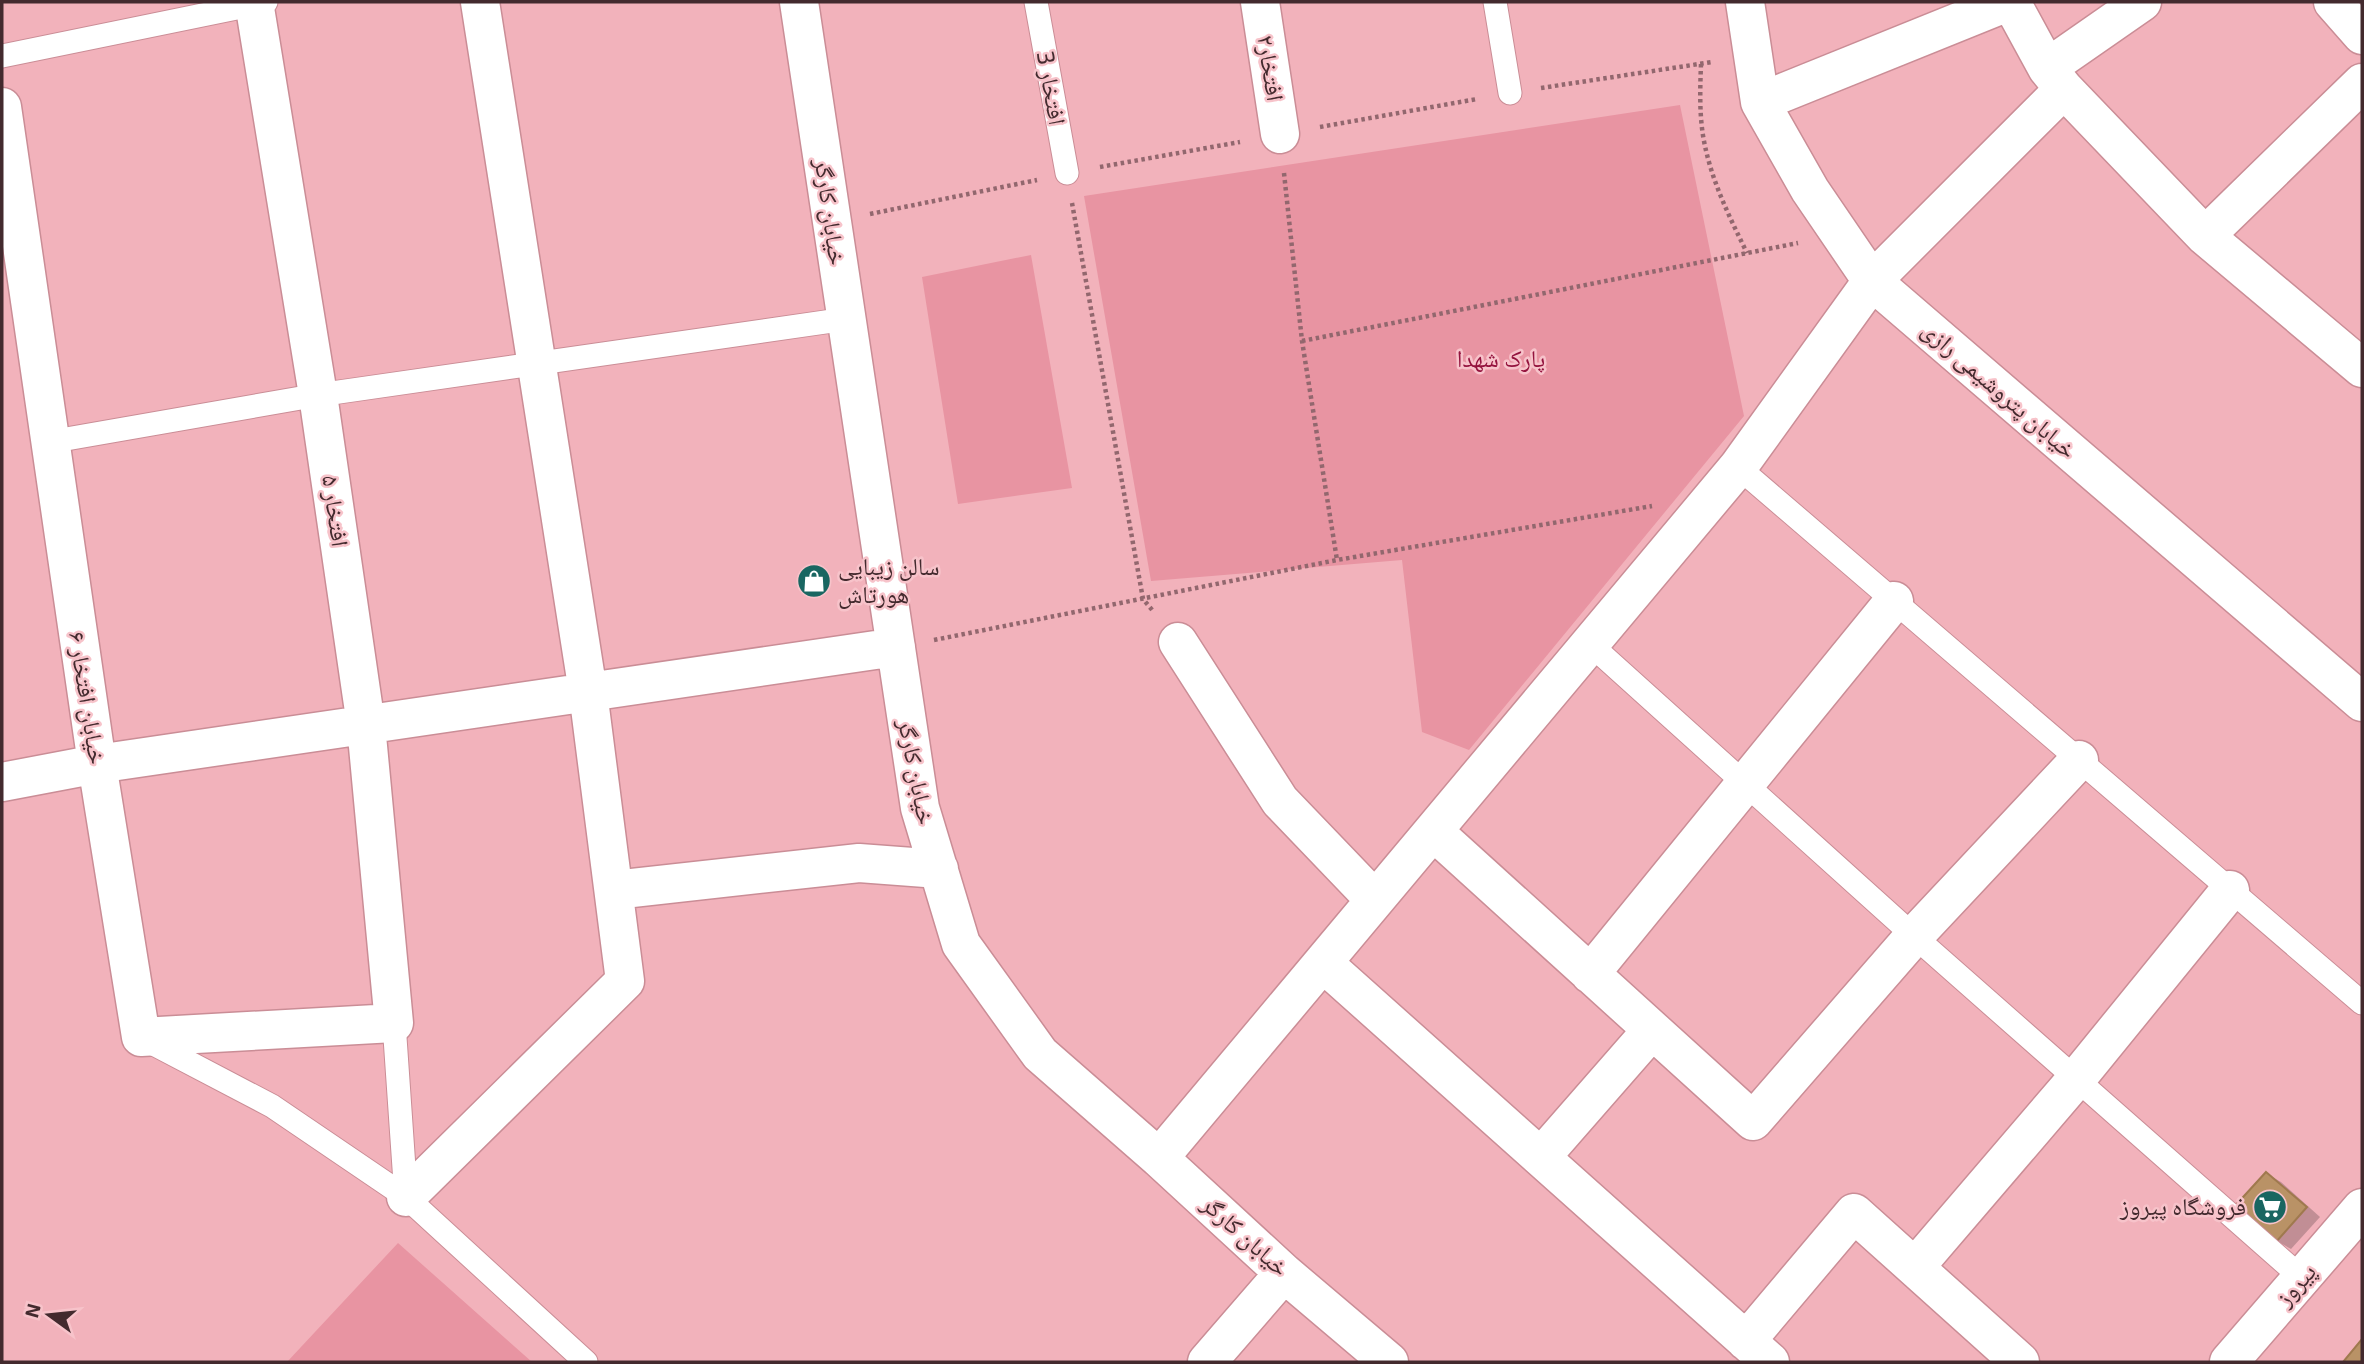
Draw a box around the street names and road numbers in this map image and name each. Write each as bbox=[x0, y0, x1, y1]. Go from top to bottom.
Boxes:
street label: افتخار۲ bbox=[1252, 33, 1291, 103]
street label: افتخار 3 bbox=[1032, 49, 1073, 127]
street label: خیابان کارگر bbox=[809, 156, 853, 267]
street label: خیابان پتروشیمی رازی bbox=[1916, 314, 2083, 465]
street label: افتخار ۵ bbox=[317, 473, 356, 548]
street label: خیابان افتخار ۶ bbox=[63, 629, 113, 766]
street label: خیابان کارگر bbox=[892, 715, 942, 827]
street label: خیابان کارگر bbox=[1195, 1188, 1295, 1282]
street label: پیروز bbox=[2268, 1257, 2322, 1313]

